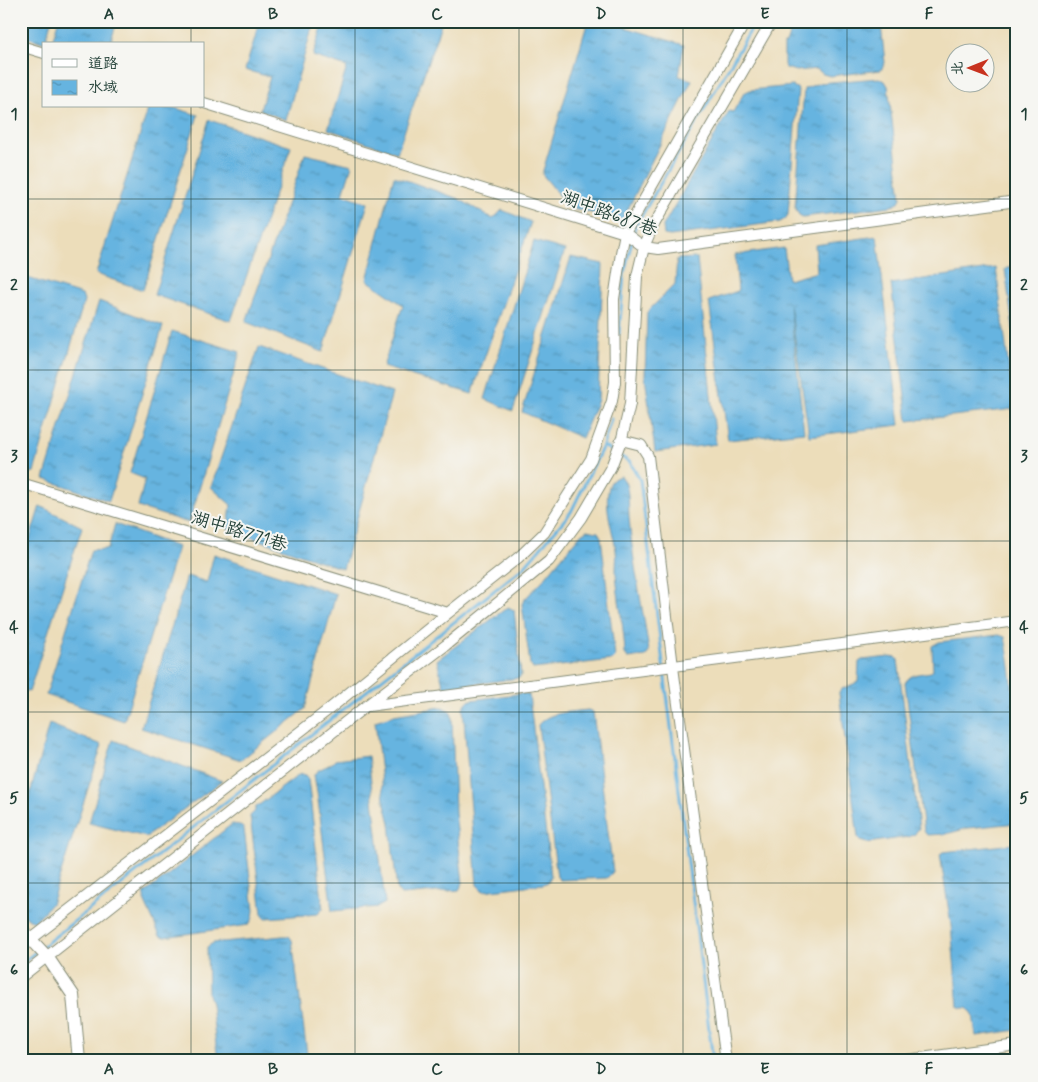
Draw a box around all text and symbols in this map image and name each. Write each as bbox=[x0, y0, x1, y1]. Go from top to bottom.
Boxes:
text: A bbox=[104, 4, 114, 25]
text: B bbox=[268, 4, 278, 25]
text: C bbox=[431, 4, 443, 25]
text: D bbox=[595, 4, 607, 25]
text: E bbox=[760, 4, 770, 25]
text: F bbox=[925, 4, 934, 25]
legend bbox=[42, 42, 205, 108]
north arrow bbox=[946, 42, 996, 92]
text: 道路 bbox=[88, 54, 118, 74]
text: 北 bbox=[949, 61, 967, 75]
text: 水域 bbox=[88, 78, 118, 98]
text: 1 bbox=[10, 104, 18, 125]
text: 1 bbox=[1020, 104, 1028, 125]
street label: 湖中路687巷 bbox=[557, 185, 661, 243]
text: 2 bbox=[10, 275, 18, 296]
text: 2 bbox=[1020, 275, 1028, 296]
text: 3 bbox=[10, 446, 18, 467]
text: 3 bbox=[1020, 446, 1028, 467]
street label: 湖中路771巷 bbox=[188, 506, 290, 558]
text: 4 bbox=[9, 617, 19, 638]
text: 4 bbox=[1019, 617, 1029, 638]
text: 5 bbox=[9, 788, 19, 809]
text: 5 bbox=[1019, 788, 1029, 809]
text: 6 bbox=[10, 960, 18, 981]
text: 6 bbox=[1020, 960, 1028, 981]
text: A bbox=[104, 1059, 114, 1080]
text: B bbox=[268, 1059, 278, 1080]
text: C bbox=[431, 1059, 443, 1080]
text: D bbox=[595, 1059, 607, 1080]
text: E bbox=[760, 1059, 770, 1080]
text: F bbox=[925, 1059, 934, 1080]

